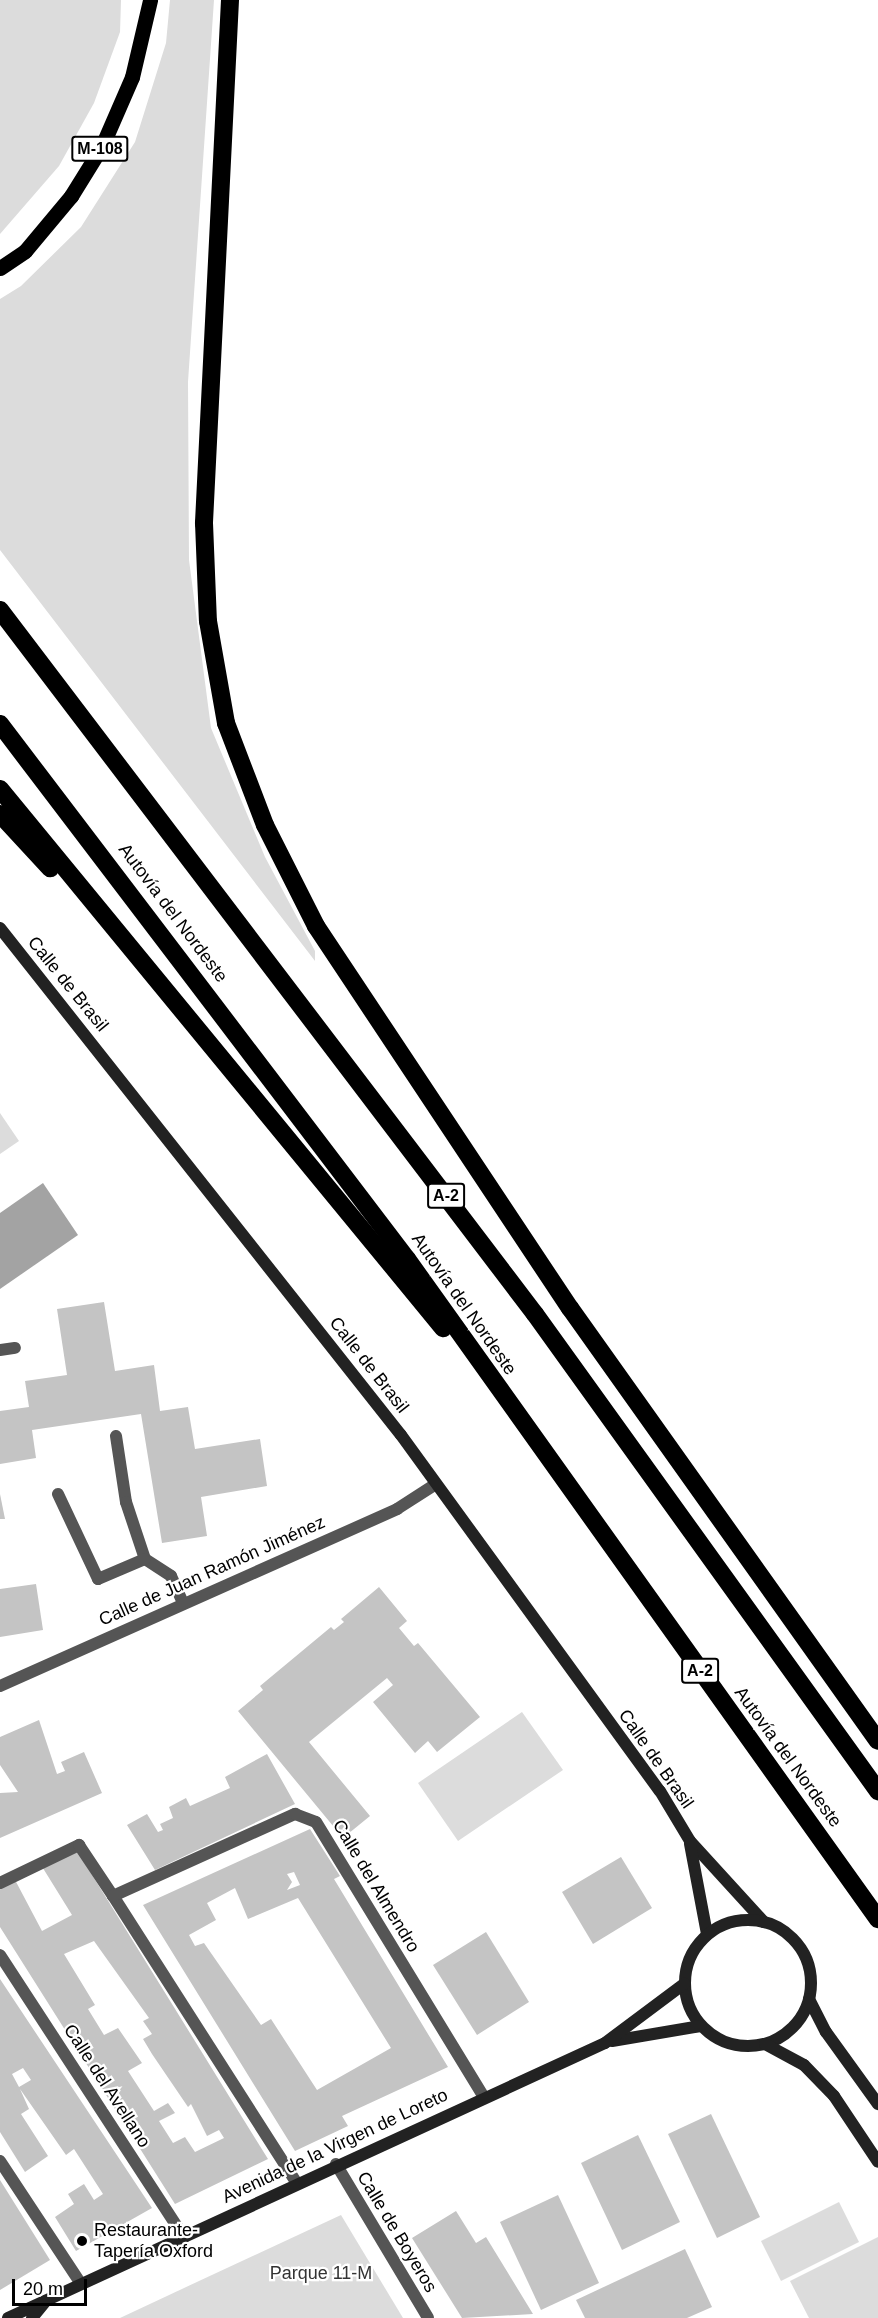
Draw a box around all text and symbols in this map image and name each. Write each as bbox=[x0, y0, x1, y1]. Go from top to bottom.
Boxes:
road number: M-108 bbox=[70, 136, 130, 162]
street label: Autovía del Nordeste bbox=[114, 839, 232, 987]
street label: Calle de Brasil bbox=[23, 932, 113, 1036]
road number: A-2 bbox=[426, 1183, 466, 1209]
street label: Autovía del Nordeste bbox=[407, 1229, 521, 1379]
street label: Calle de Brasil bbox=[325, 1313, 413, 1417]
street label: Calle de Juan Ramón Jiménez bbox=[96, 1511, 328, 1631]
road number: A-2 bbox=[680, 1658, 720, 1684]
street label: Autovía del Nordeste bbox=[730, 1683, 846, 1831]
street label: Calle de Brasil bbox=[614, 1705, 698, 1813]
street label: Calle del Almendro bbox=[328, 1815, 424, 1957]
street label: Calle del Avellano bbox=[59, 2020, 155, 2152]
street label: Avenida de la Virgen de Loreto bbox=[219, 2084, 451, 2208]
street label: Calle de Boyeros bbox=[352, 2168, 442, 2296]
place label: Restaurante- Tapería Oxford bbox=[94, 2220, 213, 2262]
marker: Restaurante- Tapería Oxford bbox=[75, 2234, 89, 2248]
park label: Parque 11-M bbox=[270, 2262, 372, 2284]
scale bar bbox=[15, 2267, 90, 2305]
text: 20 m bbox=[23, 2279, 63, 2299]

